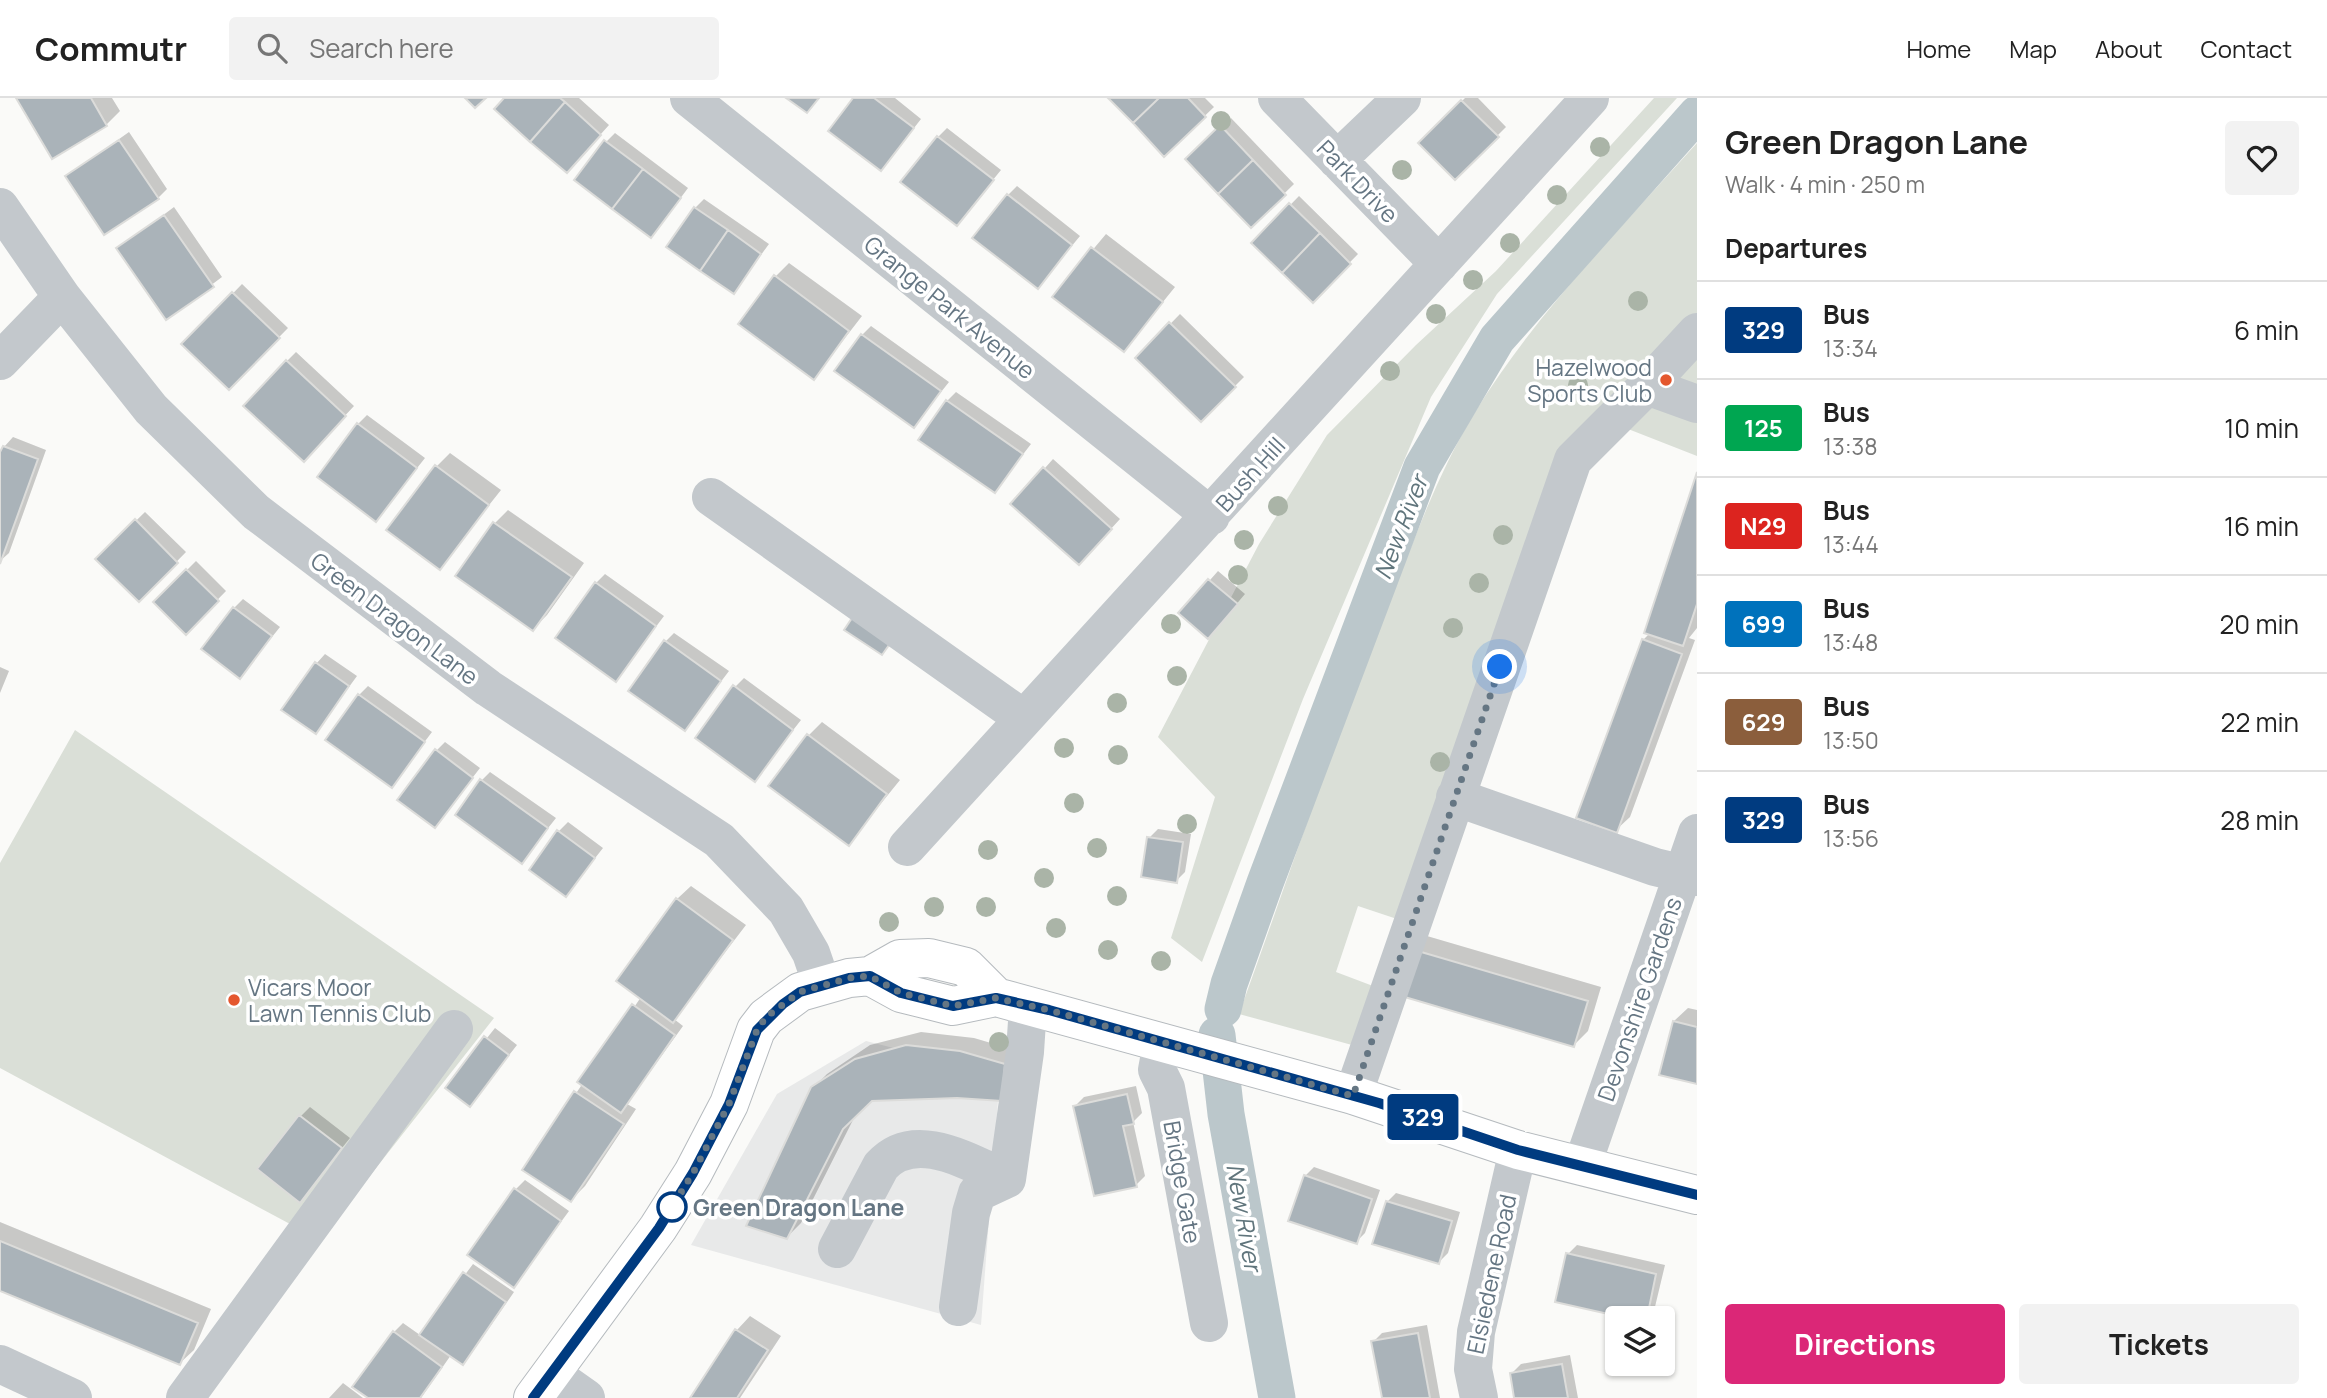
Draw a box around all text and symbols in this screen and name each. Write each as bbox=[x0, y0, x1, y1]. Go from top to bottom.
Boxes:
search box bbox=[229, 17, 719, 80]
text: Commutr bbox=[35, 26, 187, 71]
icon: search bbox=[253, 29, 291, 67]
text: Search here bbox=[309, 30, 454, 66]
text: Home bbox=[1906, 32, 1971, 65]
text: Map bbox=[2009, 32, 2057, 65]
text: About bbox=[2095, 32, 2163, 65]
text: Contact bbox=[2201, 32, 2292, 65]
text: Green Dragon Lane bbox=[1725, 119, 2028, 164]
button: heart bbox=[2225, 121, 2299, 195]
street label: Park Drive bbox=[1310, 132, 1406, 230]
text: Walk · 4 min · 250 m bbox=[1725, 168, 1925, 200]
street label: Grange Park Avenue bbox=[858, 228, 1042, 386]
text: Departures bbox=[1725, 230, 1867, 266]
text: Bus bbox=[1823, 296, 1870, 332]
text: 6 min bbox=[2234, 312, 2299, 348]
text: 329 bbox=[1742, 313, 1785, 346]
text: 13:34 bbox=[1823, 332, 1878, 364]
place label: Hazelwood Sports Club bbox=[1527, 351, 1652, 409]
marker: Hazelwood Sports Club bbox=[1658, 372, 1674, 388]
text: Bus bbox=[1823, 394, 1870, 430]
text: 10 min bbox=[2224, 410, 2299, 446]
text: 125 bbox=[1744, 411, 1783, 444]
street label: Bush Hill bbox=[1208, 430, 1292, 518]
text: 13:38 bbox=[1823, 430, 1878, 462]
water label: New River bbox=[1365, 467, 1436, 583]
text: Bus bbox=[1823, 492, 1870, 528]
text: 16 min bbox=[2224, 508, 2299, 544]
text: N29 bbox=[1740, 509, 1787, 542]
text: 13:44 bbox=[1823, 528, 1879, 560]
street label: Green Dragon Lane bbox=[305, 544, 485, 692]
text: Bus bbox=[1823, 590, 1870, 626]
text: 20 min bbox=[2220, 606, 2299, 642]
text: 699 bbox=[1741, 607, 1786, 640]
text: 13:48 bbox=[1823, 626, 1878, 658]
your location bbox=[1482, 649, 1517, 684]
text: Bus bbox=[1823, 688, 1870, 724]
text: 22 min bbox=[2221, 704, 2299, 740]
text: 629 bbox=[1741, 705, 1786, 738]
text: 13:50 bbox=[1823, 724, 1879, 756]
text: Bus bbox=[1823, 786, 1870, 822]
text: 28 min bbox=[2220, 802, 2299, 838]
text: 329 bbox=[1742, 803, 1785, 836]
text: 13:56 bbox=[1823, 822, 1879, 854]
street label: Devonshire Gardens bbox=[1589, 893, 1689, 1105]
place label: Vicars Moor Lawn Tennis Club bbox=[248, 971, 431, 1029]
marker: Vicars Moor Lawn Tennis Club bbox=[226, 992, 242, 1008]
line badge: 329 bbox=[1383, 1094, 1463, 1140]
text: 329 bbox=[1401, 1100, 1445, 1133]
street label: Bridge Gate bbox=[1156, 1118, 1210, 1246]
water label: New River bbox=[1219, 1161, 1271, 1277]
place label: Green Dragon Lane bbox=[693, 1191, 904, 1223]
street label: Elsiedene Road bbox=[1458, 1191, 1524, 1357]
marker: Green Dragon Lane bbox=[657, 1192, 687, 1222]
button: Directions bbox=[1725, 1304, 2005, 1384]
button: Tickets bbox=[2019, 1304, 2299, 1384]
map controls bbox=[1605, 1306, 1675, 1376]
button: layers bbox=[1605, 1306, 1675, 1376]

